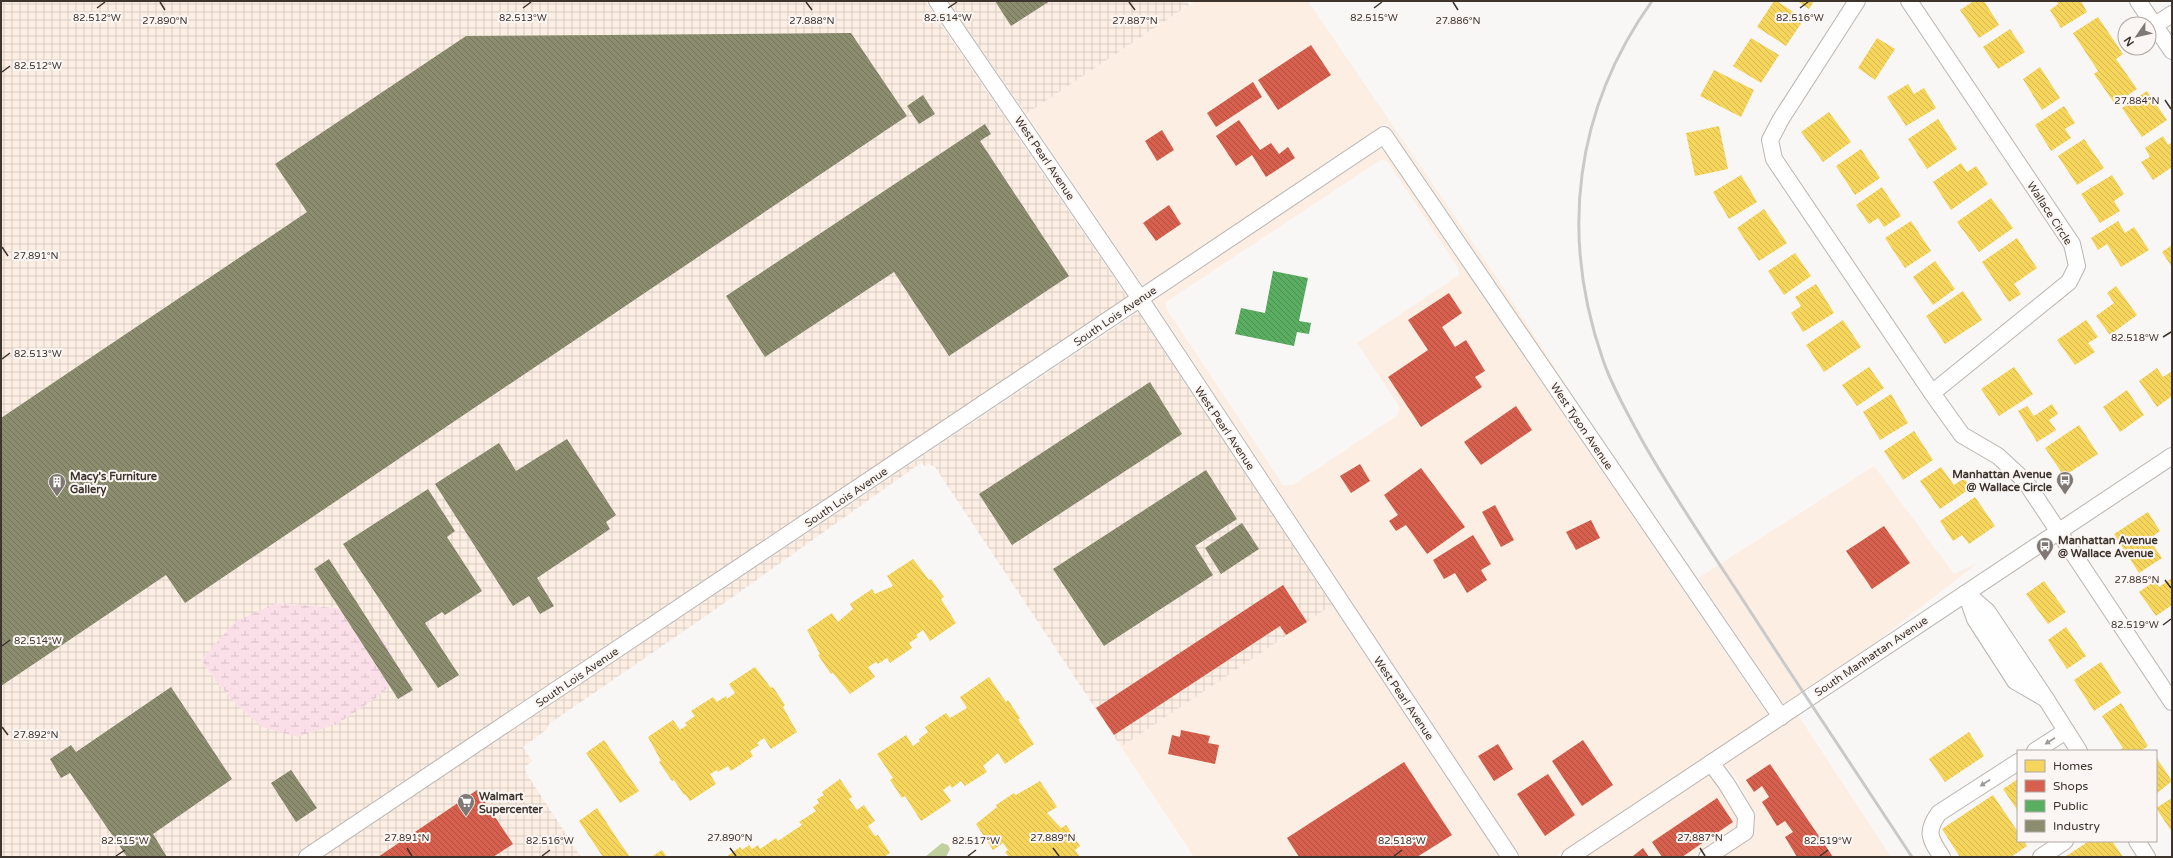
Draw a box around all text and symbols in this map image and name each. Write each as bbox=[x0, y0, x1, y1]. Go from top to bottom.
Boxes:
text: 82.512°W bbox=[73, 12, 121, 24]
text: 82.513°W bbox=[499, 12, 547, 24]
text: 82.514°W bbox=[924, 12, 972, 24]
text: 82.515°W bbox=[1350, 12, 1398, 24]
text: 82.516°W bbox=[1776, 12, 1824, 24]
text: 27.890°N bbox=[142, 15, 188, 27]
text: 27.888°N bbox=[789, 15, 835, 27]
text: 27.887°N bbox=[1112, 15, 1158, 27]
text: 27.886°N bbox=[1435, 15, 1481, 27]
north arrow bbox=[2117, 16, 2157, 56]
text: N bbox=[2121, 34, 2137, 49]
text: 82.512°W bbox=[14, 60, 62, 72]
text: 27.884°N bbox=[2114, 95, 2160, 107]
street label: West Pearl Avenue bbox=[1012, 114, 1077, 203]
street label: Wallace Circle bbox=[2024, 179, 2075, 247]
text: 27.891°N bbox=[13, 250, 59, 262]
street label: South Lois Avenue bbox=[1071, 284, 1159, 349]
text: 82.518°W bbox=[2111, 332, 2159, 344]
text: 82.513°W bbox=[14, 348, 62, 360]
street label: West Tyson Avenue bbox=[1548, 380, 1615, 472]
street label: West Pearl Avenue bbox=[1192, 384, 1257, 473]
street label: South Lois Avenue bbox=[802, 465, 890, 530]
place label: Manhattan Avenue @ Wallace Circle bbox=[1952, 468, 2053, 494]
place label: Macy's Furniture Gallery bbox=[70, 470, 158, 497]
bus stop icon: Manhattan Avenue @ Wallace Circle bbox=[2055, 470, 2075, 495]
building icon: Macy's Furniture Gallery bbox=[47, 472, 67, 497]
place label: Manhattan Avenue @ Wallace Avenue bbox=[2058, 534, 2159, 560]
bus stop icon: Manhattan Avenue @ Wallace Avenue bbox=[2035, 536, 2055, 561]
text: 27.885°N bbox=[2114, 574, 2160, 586]
street label: South Manhattan Avenue bbox=[1812, 614, 1930, 699]
text: 82.519°W bbox=[2111, 619, 2159, 631]
text: 82.514°W bbox=[14, 635, 62, 647]
street label: South Lois Avenue bbox=[533, 645, 621, 710]
street label: West Pearl Avenue bbox=[1371, 654, 1436, 743]
text: 27.892°N bbox=[13, 729, 59, 741]
one-way arrow bbox=[2045, 737, 2055, 745]
legend bbox=[2017, 750, 2157, 842]
text: Homes bbox=[2053, 759, 2093, 773]
one-way arrow bbox=[1980, 779, 1990, 787]
text: Shops bbox=[2053, 779, 2088, 793]
place label: Walmart Supercenter bbox=[479, 790, 544, 817]
supermarket icon: Walmart Supercenter bbox=[456, 792, 476, 817]
text: Public bbox=[2053, 799, 2088, 813]
text: Industry bbox=[2053, 819, 2100, 833]
text: 27.891°N bbox=[384, 832, 430, 844]
text: 27.890°N bbox=[707, 832, 753, 844]
text: 27.889°N bbox=[1030, 832, 1076, 844]
text: 27.887°N bbox=[1677, 832, 1723, 844]
text: 82.515°W bbox=[101, 835, 149, 847]
text: 82.516°W bbox=[526, 835, 574, 847]
text: 82.517°W bbox=[952, 835, 1000, 847]
text: 82.518°W bbox=[1378, 835, 1426, 847]
text: 82.519°W bbox=[1804, 835, 1852, 847]

